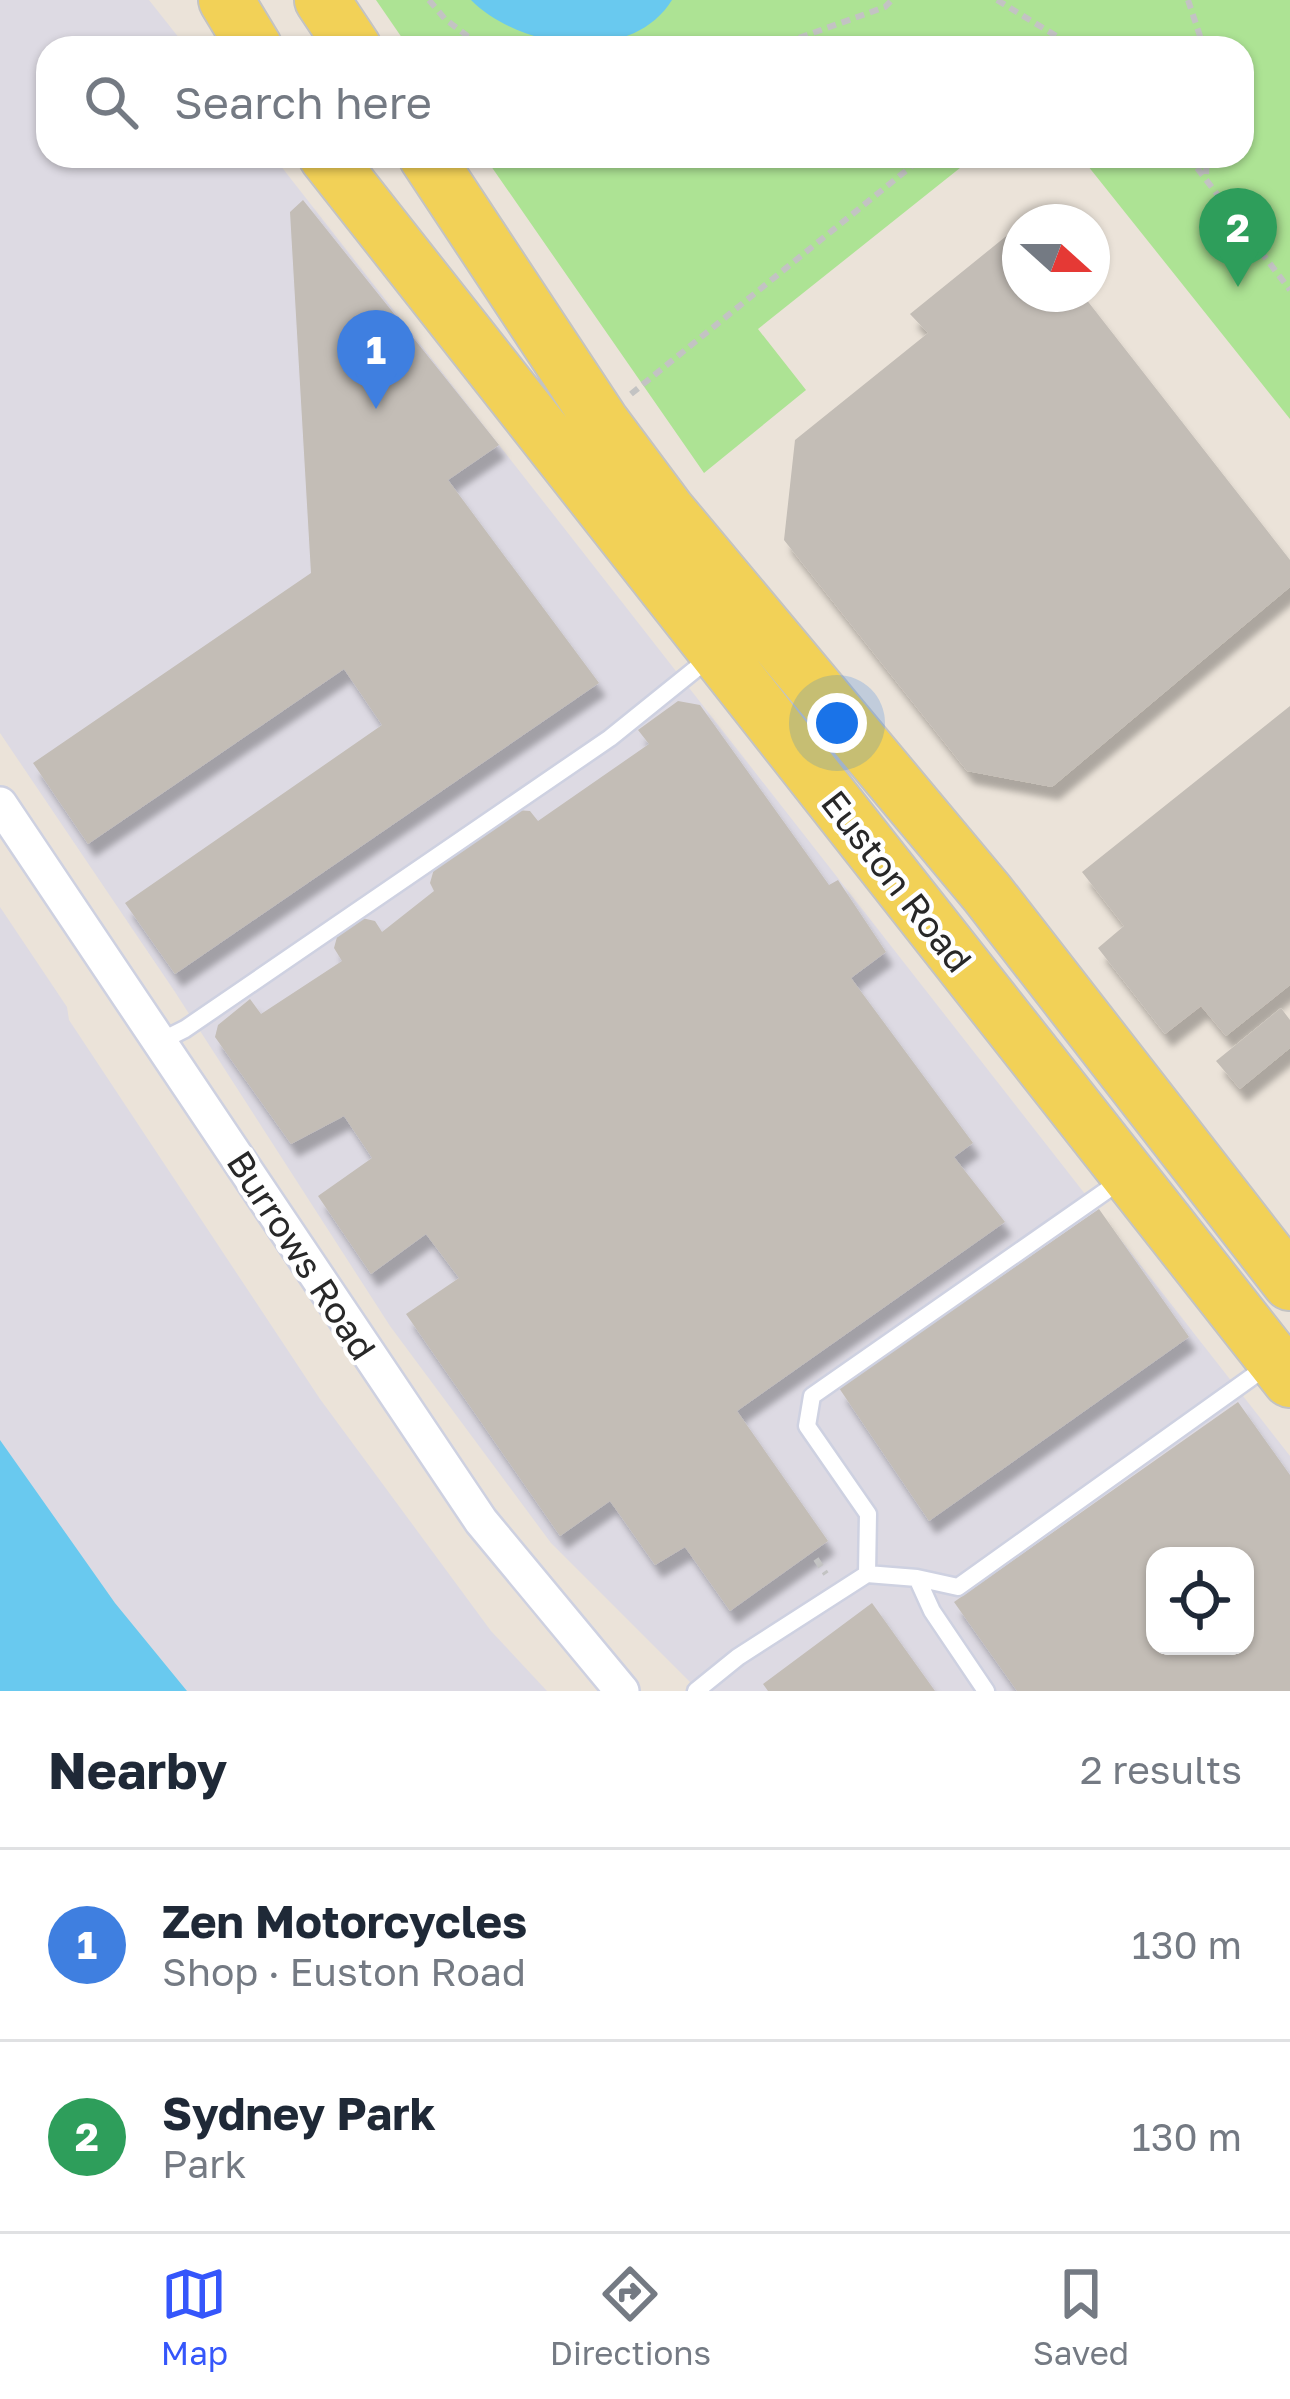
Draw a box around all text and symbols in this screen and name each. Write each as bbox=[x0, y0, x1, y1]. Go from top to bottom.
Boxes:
search box bbox=[36, 36, 1254, 168]
icon: search bbox=[78, 69, 144, 135]
text: Search here bbox=[174, 75, 432, 129]
pin: 2 bbox=[1199, 188, 1277, 287]
north arrow bbox=[1002, 204, 1110, 312]
pin: 1 bbox=[337, 310, 415, 409]
your location bbox=[807, 693, 867, 753]
street label: Euston Road bbox=[813, 782, 981, 980]
street label: Burrows Road bbox=[219, 1143, 385, 1367]
map controls bbox=[1146, 1547, 1254, 1655]
button: locate bbox=[1146, 1547, 1254, 1655]
text: Nearby bbox=[48, 1739, 227, 1800]
text: 2 results bbox=[1080, 1746, 1242, 1793]
text: Zen Motorcycles bbox=[162, 1894, 527, 1948]
text: 1 bbox=[77, 1921, 97, 1968]
text: 130 m bbox=[1132, 1921, 1242, 1968]
text: Shop · Euston Road bbox=[162, 1948, 526, 1995]
text: Sydney Park bbox=[162, 2086, 436, 2140]
text: 2 bbox=[75, 2113, 99, 2160]
text: 130 m bbox=[1132, 2113, 1242, 2160]
text: Park bbox=[162, 2140, 246, 2187]
tab: Map bbox=[161, 2261, 228, 2372]
tab: Directions bbox=[550, 2261, 711, 2372]
tab: Saved bbox=[1033, 2261, 1129, 2372]

